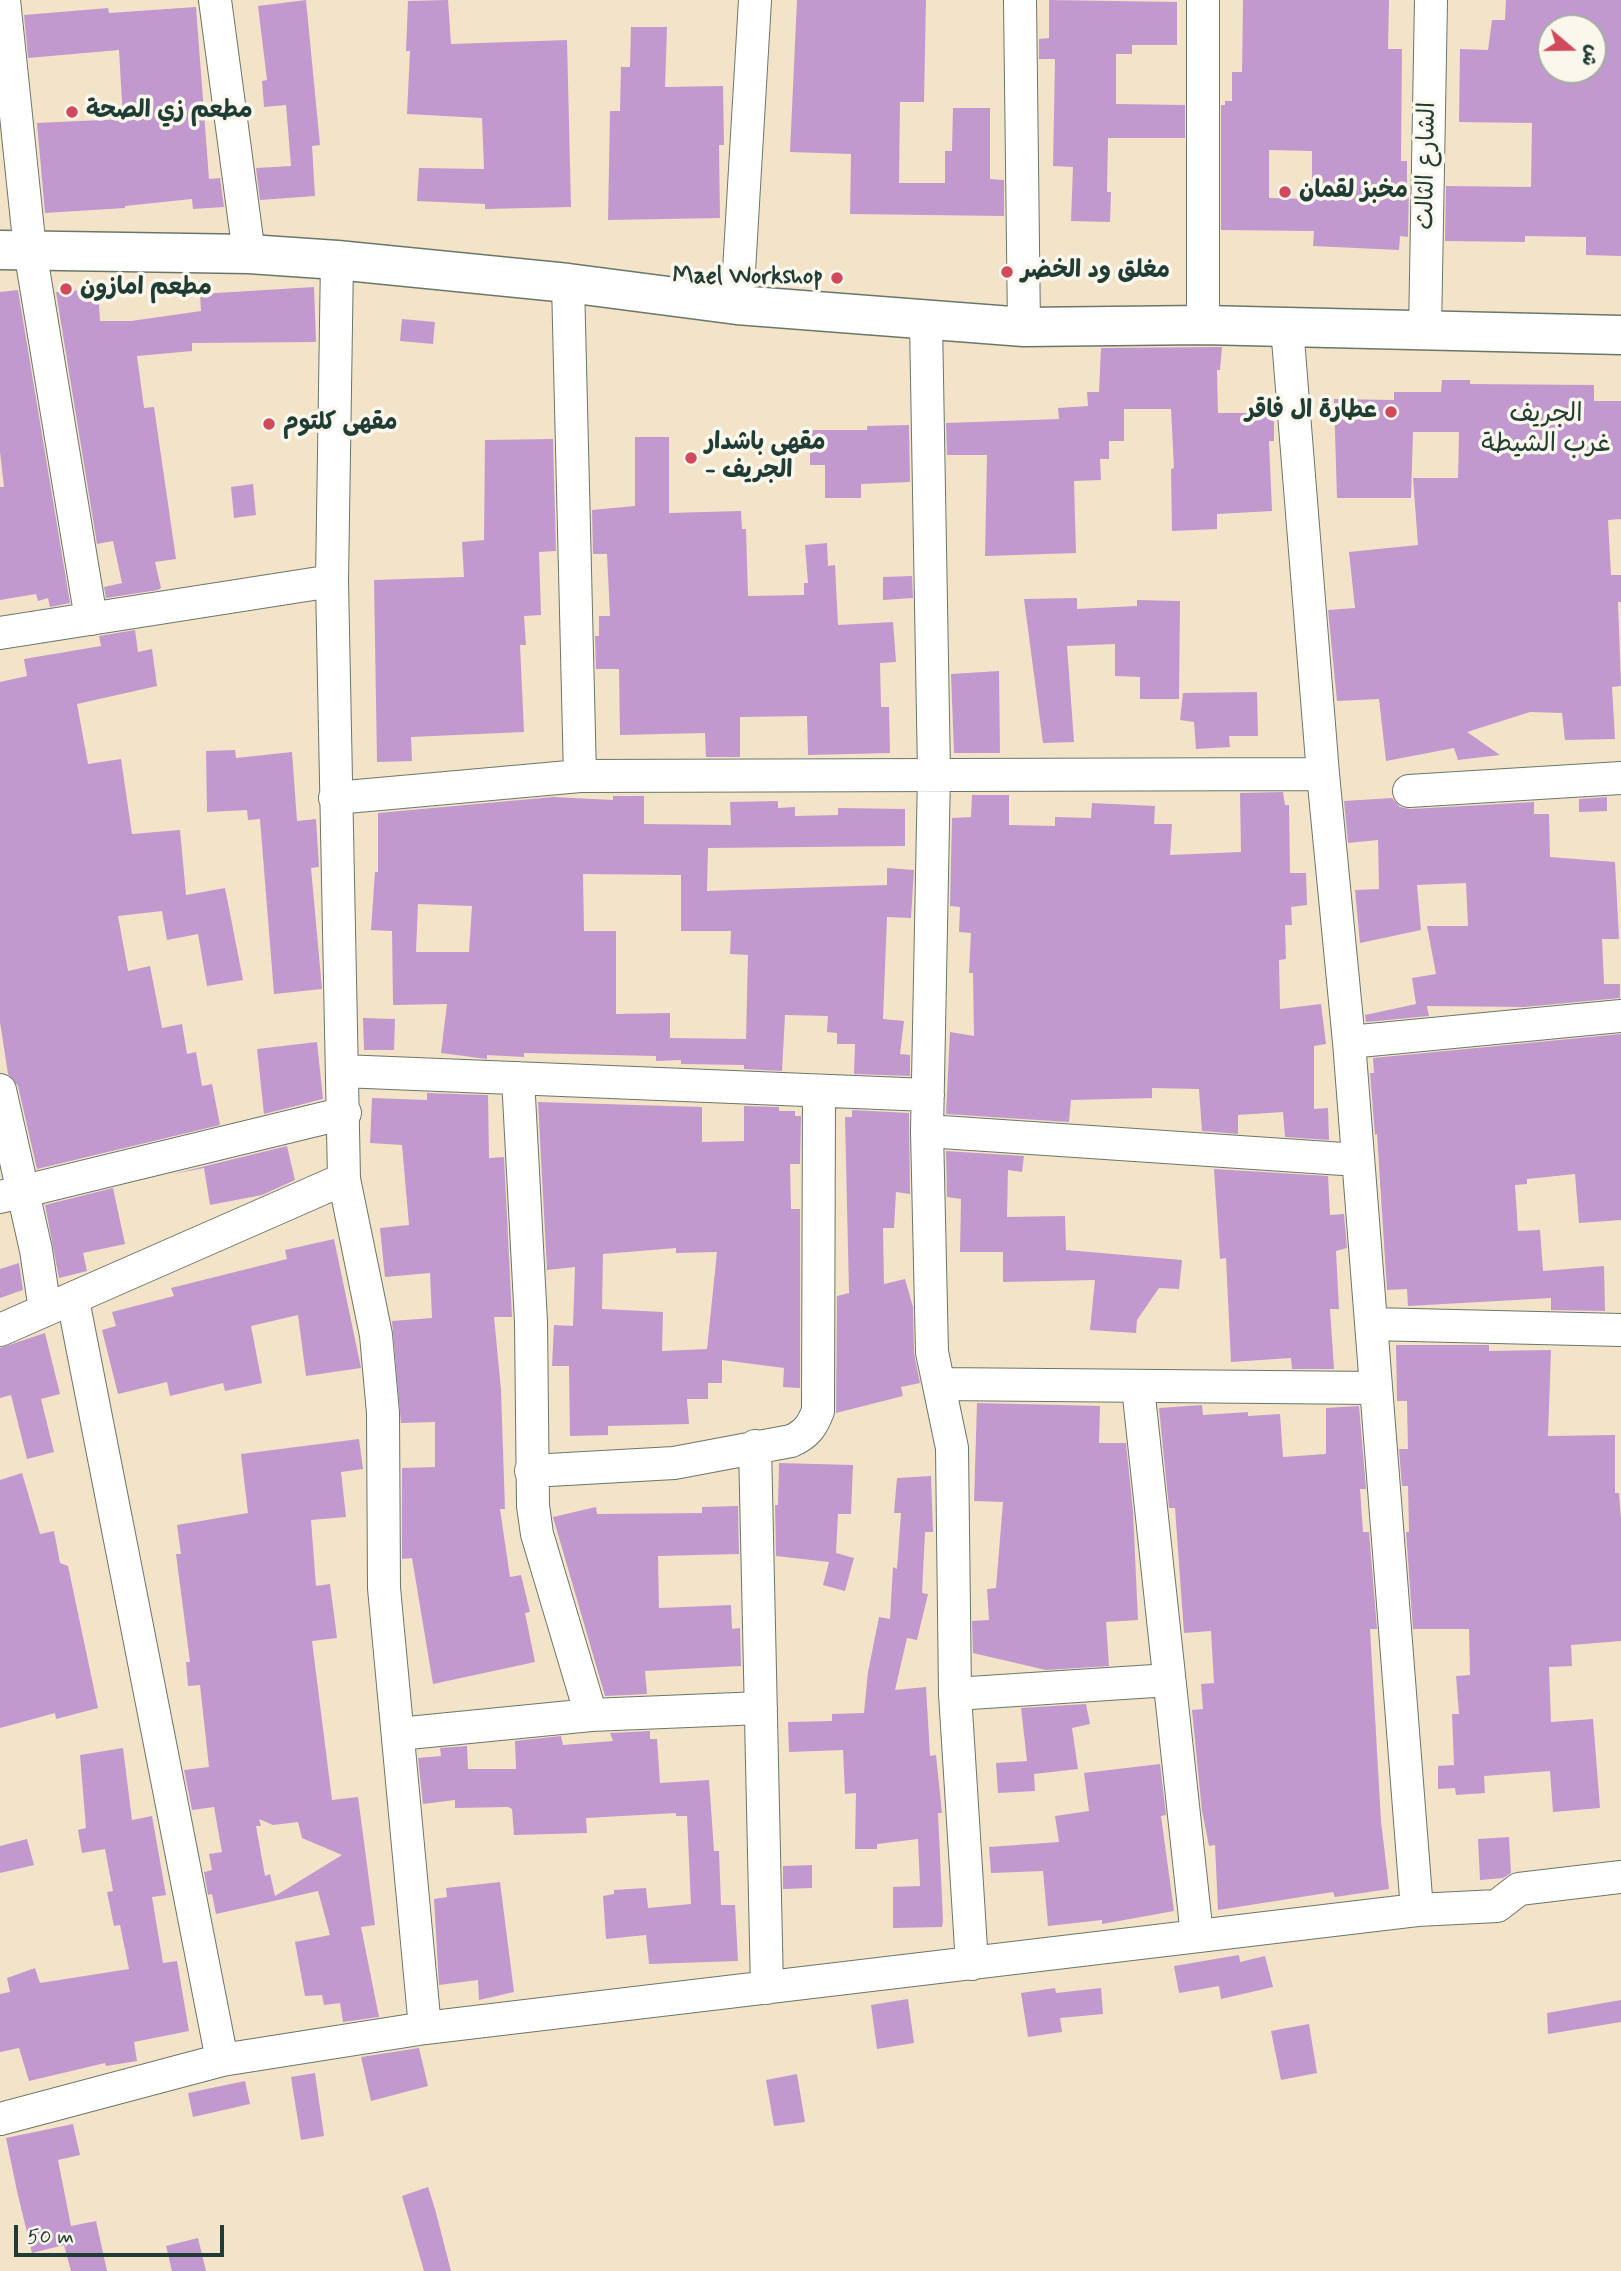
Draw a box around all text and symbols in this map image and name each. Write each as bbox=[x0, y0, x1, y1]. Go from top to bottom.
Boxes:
north arrow bbox=[1537, 14, 1607, 84]
text: ش bbox=[1575, 42, 1606, 70]
place label: مطعم زي الصحة bbox=[86, 98, 253, 126]
street label: الشارع الثالث bbox=[1412, 102, 1444, 230]
marker: مطعم زي الصحة bbox=[64, 104, 80, 120]
place label: مخبز لقمان bbox=[1299, 178, 1408, 206]
marker: مخبز لقمان bbox=[1277, 184, 1293, 200]
place label: مغلق ود الخضر bbox=[1021, 258, 1170, 286]
place label: Mael Workshop bbox=[673, 264, 823, 292]
marker: مغلق ود الخضر bbox=[999, 264, 1015, 280]
marker: Mael Workshop bbox=[829, 270, 845, 286]
place label: مطعم امازون bbox=[80, 275, 212, 303]
marker: مطعم امازون bbox=[58, 281, 74, 297]
place label: عطارة ال فاقر bbox=[1245, 398, 1377, 426]
district label: الجريف غرب الشيطة bbox=[1481, 400, 1611, 462]
marker: عطارة ال فاقر bbox=[1383, 404, 1399, 420]
place label: مقهى كلتوم bbox=[283, 410, 397, 438]
marker: مقهى كلتوم bbox=[261, 416, 277, 432]
place label: مقهى باشدار - الجريف bbox=[705, 430, 826, 486]
marker: مقهى باشدار - الجريف bbox=[683, 450, 699, 466]
scale bar bbox=[18, 2212, 228, 2256]
text: 50 m bbox=[27, 2223, 74, 2251]

